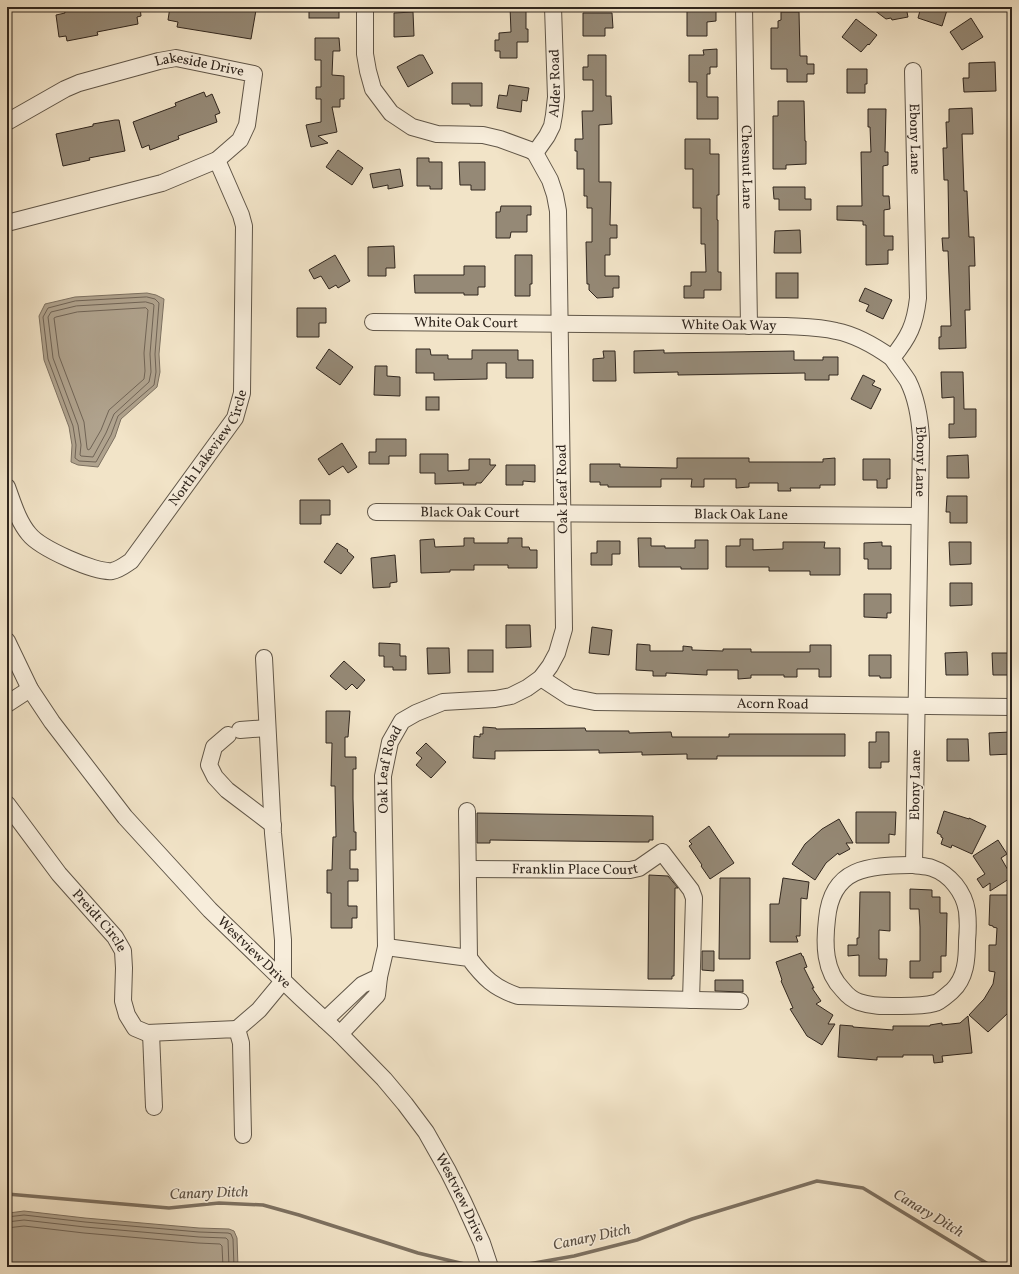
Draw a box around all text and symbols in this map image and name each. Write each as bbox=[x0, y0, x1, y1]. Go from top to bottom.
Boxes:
street label: Lakeside Drive bbox=[152, 48, 246, 81]
street label: Alder Road bbox=[544, 48, 566, 119]
street label: Ebony Lane bbox=[904, 103, 925, 175]
street label: Chesnut Lane bbox=[736, 125, 757, 209]
street label: White Oak Court bbox=[414, 313, 518, 333]
street label: White Oak Way bbox=[681, 315, 777, 335]
street label: North Lakeview Circle bbox=[164, 387, 252, 510]
street label: Ebony Lane bbox=[911, 425, 931, 498]
street label: Oak Leaf Road bbox=[553, 444, 573, 534]
street label: Black Oak Court bbox=[420, 503, 520, 523]
street label: Black Oak Lane bbox=[694, 505, 788, 525]
street label: Acorn Road bbox=[737, 694, 809, 714]
street label: Oak Leaf Road bbox=[373, 722, 407, 814]
street label: Ebony Lane bbox=[906, 749, 926, 821]
street label: Franklin Place Court bbox=[512, 859, 640, 880]
street label: Preidt Circle bbox=[68, 885, 131, 956]
street label: Westview Drive bbox=[213, 912, 295, 993]
street label: Westview Drive bbox=[431, 1150, 490, 1245]
water label: Canary Ditch bbox=[169, 1182, 249, 1206]
water label: Canary Ditch bbox=[889, 1185, 967, 1243]
water label: Canary Ditch bbox=[551, 1220, 633, 1256]

